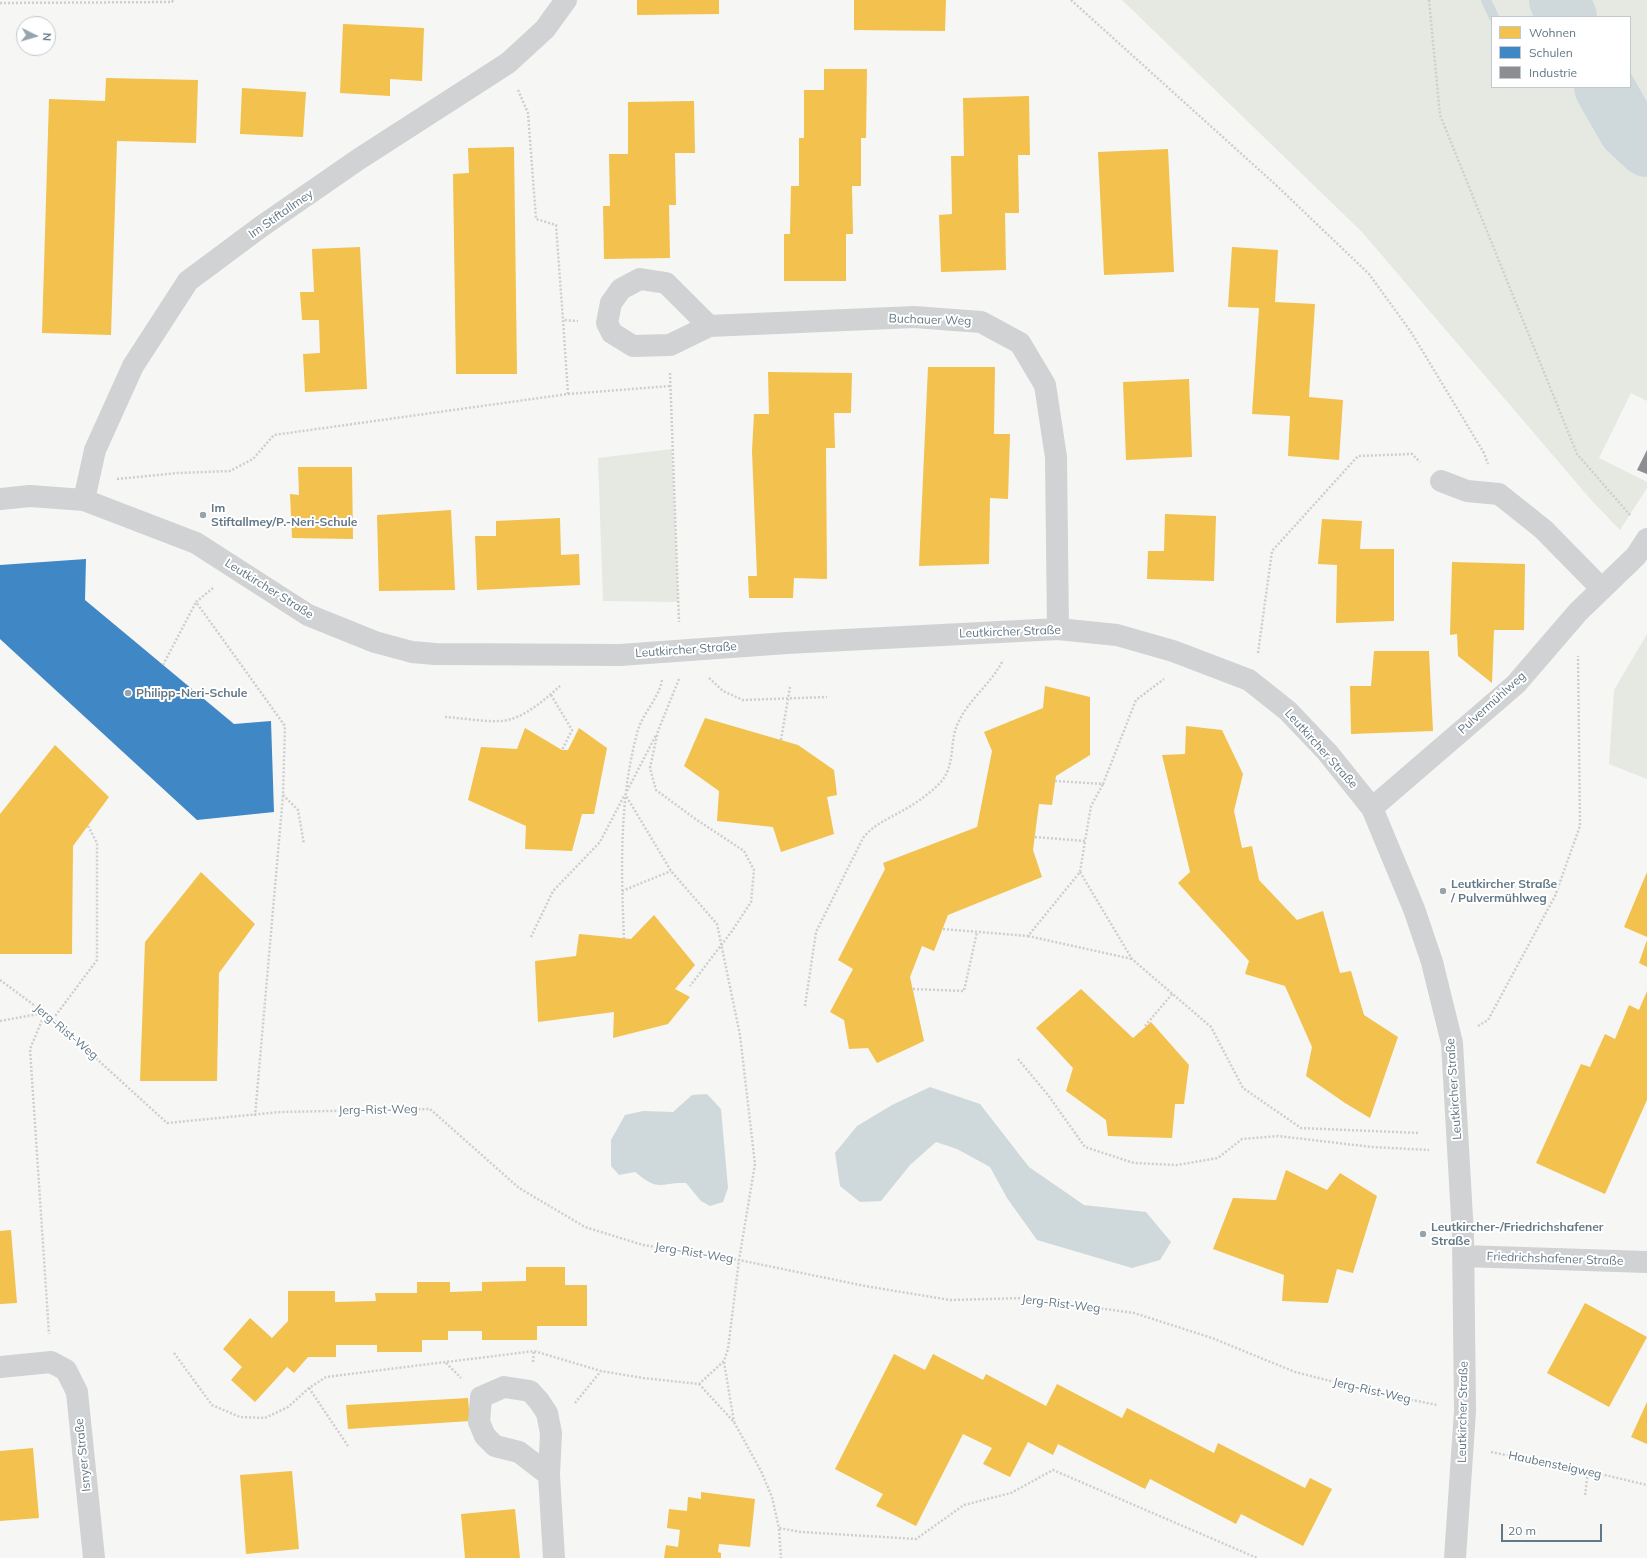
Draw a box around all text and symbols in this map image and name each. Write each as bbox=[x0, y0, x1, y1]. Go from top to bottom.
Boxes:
north arrow bbox=[16, 16, 56, 56]
legend bbox=[1491, 16, 1631, 88]
text: Wohnen bbox=[1529, 25, 1576, 40]
text: N bbox=[40, 32, 54, 42]
text: Schulen bbox=[1529, 45, 1573, 60]
text: Industrie bbox=[1529, 65, 1577, 80]
street label: Im Stiftallmey bbox=[246, 186, 316, 242]
street label: Buchauer Weg bbox=[888, 311, 972, 329]
place label: Im Stiftallmey/P.-Neri-Schule bbox=[211, 501, 357, 529]
marker: Im Stiftallmey/P.-Neri-Schule bbox=[198, 510, 208, 520]
street label: Leutkircher Straße bbox=[222, 556, 316, 622]
street label: Leutkircher Straße bbox=[959, 623, 1061, 641]
street label: Leutkircher Straße bbox=[635, 639, 737, 661]
street label: Pulvermühlweg bbox=[1455, 669, 1529, 737]
place label: Philipp-Neri-Schule bbox=[136, 686, 247, 700]
marker: Philipp-Neri-Schule bbox=[123, 688, 133, 698]
street label: Leutkircher Straße bbox=[1282, 706, 1360, 792]
place label: Leutkircher Straße / Pulvermühlweg bbox=[1451, 877, 1557, 905]
marker: Leutkircher Straße / Pulvermühlweg bbox=[1438, 886, 1448, 896]
street label: Jerg-Rist-Weg bbox=[31, 1001, 101, 1063]
street label: Leutkircher Straße bbox=[1443, 1038, 1465, 1140]
street label: Jerg-Rist-Weg bbox=[338, 1102, 418, 1118]
place label: Leutkircher-/Friedrichshafener Straße bbox=[1431, 1220, 1603, 1248]
marker: Leutkircher-/Friedrichshafener Straße bbox=[1418, 1229, 1428, 1239]
street label: Jerg-Rist-Weg bbox=[654, 1240, 734, 1266]
street label: Friedrichshafener Straße bbox=[1486, 1249, 1624, 1269]
street label: Jerg-Rist-Weg bbox=[1021, 1292, 1101, 1316]
street label: Leutkircher Straße bbox=[1455, 1361, 1471, 1463]
street label: Jerg-Rist-Weg bbox=[1332, 1375, 1412, 1407]
street label: Isnyer Straße bbox=[72, 1418, 94, 1492]
street label: Haubensteigweg bbox=[1507, 1448, 1603, 1482]
scale bar bbox=[1503, 1516, 1604, 1542]
text: 20 m bbox=[1508, 1523, 1536, 1538]

